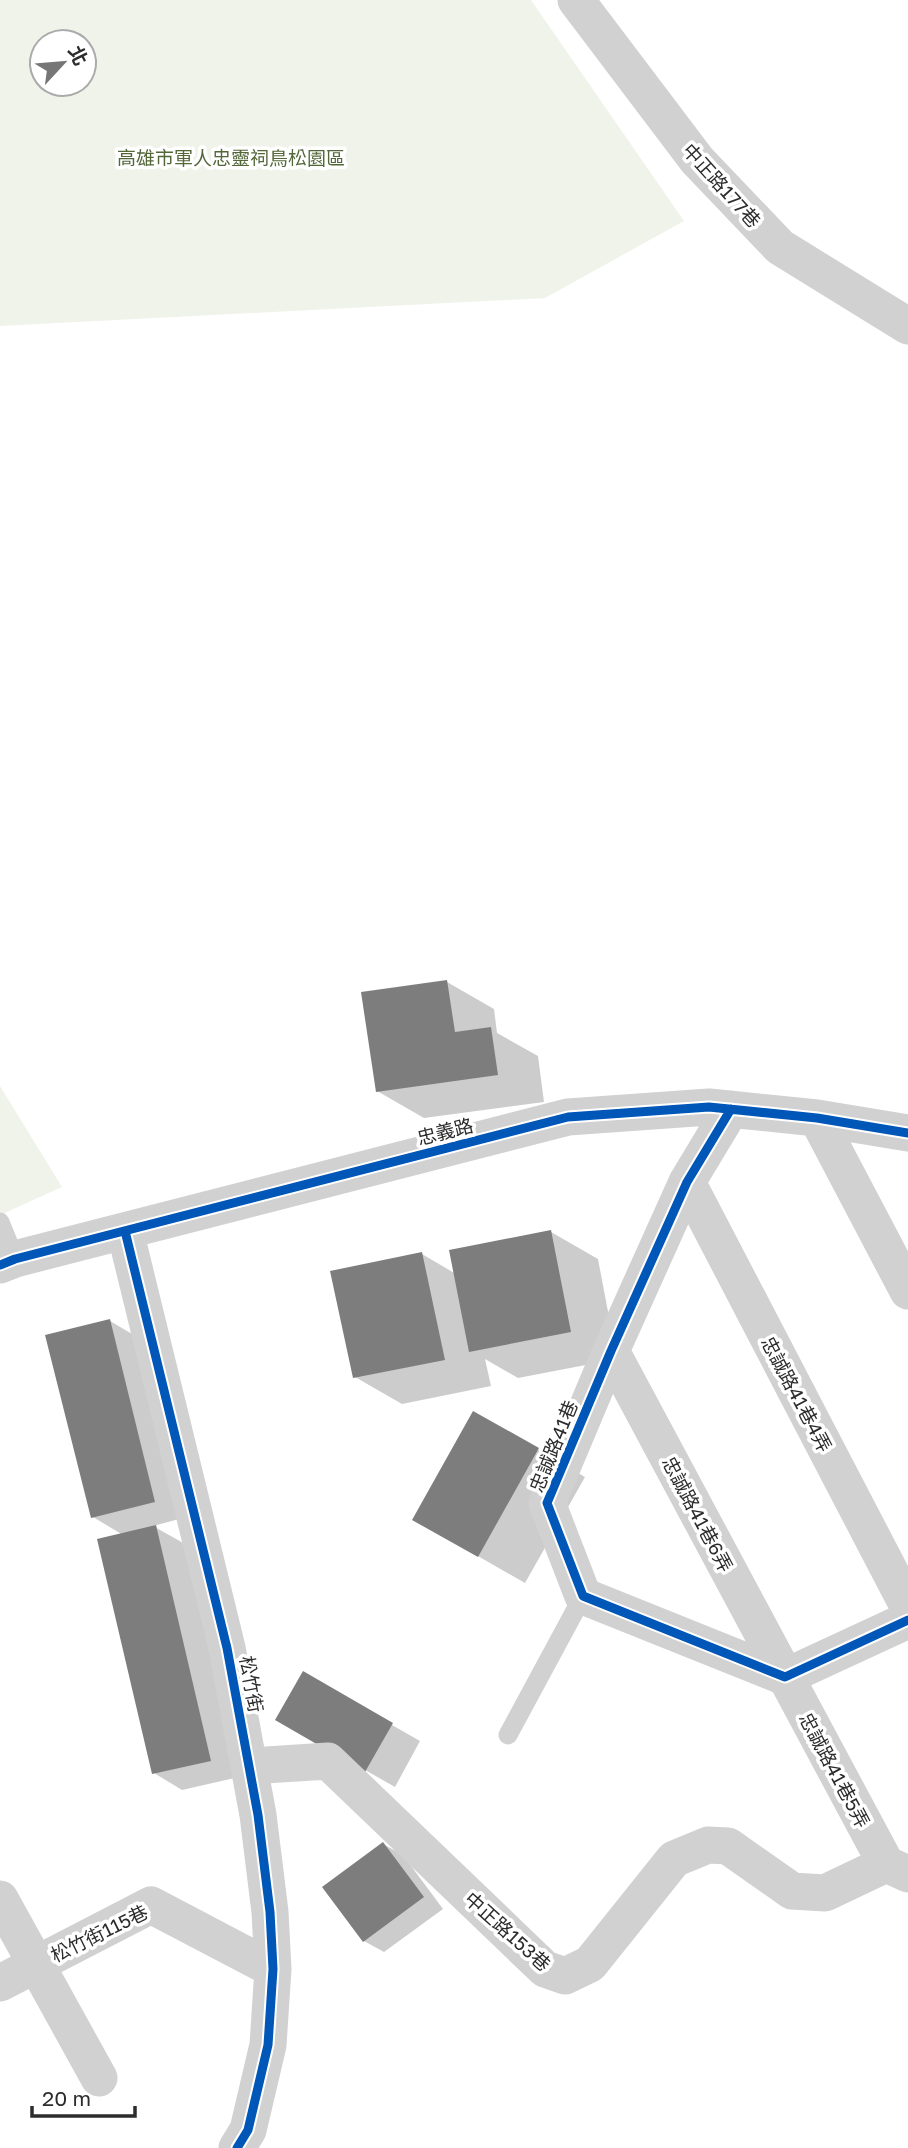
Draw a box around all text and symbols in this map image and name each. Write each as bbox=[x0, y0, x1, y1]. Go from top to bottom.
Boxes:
north arrow bbox=[28, 28, 98, 98]
text: 北 bbox=[64, 42, 93, 69]
street label: 中正路177巷 bbox=[678, 138, 766, 232]
park label: 高雄市軍人忠靈祠鳥松園區 bbox=[117, 146, 345, 169]
street label: 忠義路 bbox=[415, 1113, 475, 1149]
street label: 忠誠路41巷4弄 bbox=[757, 1332, 837, 1456]
street label: 忠誠路41巷 bbox=[524, 1397, 582, 1495]
street label: 忠誠路41巷6弄 bbox=[658, 1452, 738, 1576]
street label: 松竹街 bbox=[236, 1654, 268, 1714]
street label: 忠誠路41巷5弄 bbox=[795, 1709, 875, 1831]
street label: 中正路153巷 bbox=[460, 1887, 556, 1975]
street label: 松竹街115巷 bbox=[47, 1900, 151, 1966]
scale bar bbox=[32, 2074, 135, 2118]
text: 20 m bbox=[42, 2085, 91, 2111]

